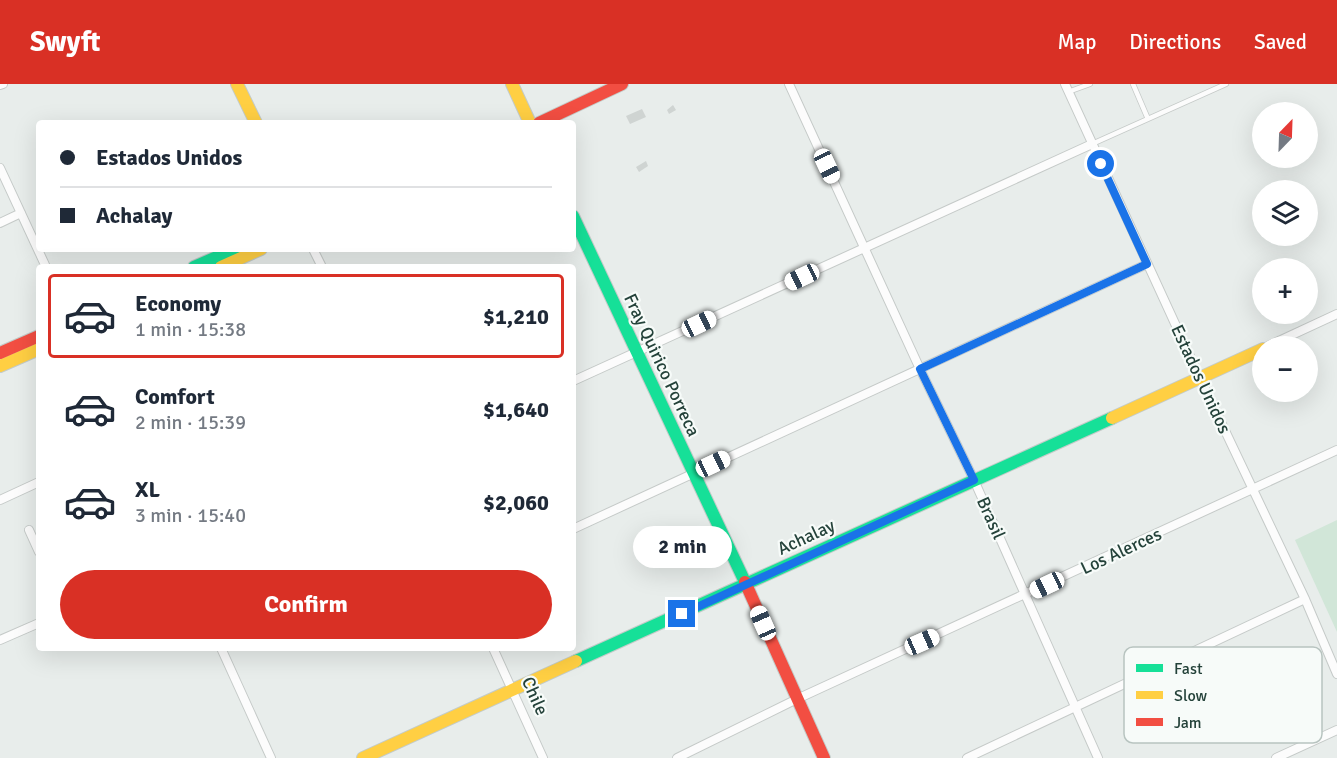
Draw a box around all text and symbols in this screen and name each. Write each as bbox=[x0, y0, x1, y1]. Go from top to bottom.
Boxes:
text: Swyft bbox=[30, 25, 100, 59]
text: Map bbox=[1058, 29, 1096, 55]
text: Directions bbox=[1129, 29, 1221, 55]
text: Saved bbox=[1254, 29, 1307, 55]
north arrow bbox=[1252, 102, 1318, 168]
map controls bbox=[1252, 102, 1318, 402]
text: Estados Unidos bbox=[96, 144, 242, 171]
car bbox=[811, 146, 843, 186]
route start bbox=[1087, 150, 1114, 177]
button: layers bbox=[1252, 180, 1318, 246]
text: Achalay bbox=[96, 202, 172, 229]
button: + bbox=[1252, 258, 1318, 324]
car bbox=[782, 261, 822, 293]
icon: car bbox=[63, 289, 117, 343]
text: Economy bbox=[135, 290, 221, 317]
street label: Fray Quirico Porreca bbox=[619, 290, 705, 440]
text: $1,210 bbox=[483, 303, 549, 330]
car bbox=[679, 308, 719, 340]
text: 1 min · 15:38 bbox=[135, 317, 246, 342]
street label: Estados Unidos bbox=[1166, 321, 1236, 437]
button: − bbox=[1252, 336, 1318, 402]
icon: car bbox=[63, 382, 117, 436]
text: Comfort bbox=[135, 383, 215, 410]
text: $1,640 bbox=[483, 396, 549, 423]
text: 2 min · 15:39 bbox=[135, 410, 246, 435]
car bbox=[693, 448, 733, 480]
icon: car bbox=[63, 475, 117, 529]
text: XL bbox=[135, 476, 160, 503]
text: $2,060 bbox=[483, 489, 549, 516]
street label: Brasil bbox=[972, 493, 1010, 543]
text: 3 min · 15:40 bbox=[135, 503, 246, 528]
street label: Achalay bbox=[774, 514, 839, 560]
street label: Los Alerces bbox=[1077, 523, 1165, 579]
callout: 2 min bbox=[632, 527, 732, 569]
text: 2 min bbox=[658, 534, 707, 559]
car bbox=[1027, 569, 1067, 601]
button: Confirm bbox=[60, 570, 552, 639]
route end bbox=[668, 600, 695, 627]
car bbox=[747, 603, 779, 643]
car bbox=[902, 626, 942, 658]
legend bbox=[1124, 647, 1322, 743]
text: Fast bbox=[1174, 659, 1203, 679]
street label: Chile bbox=[517, 673, 553, 719]
text: Slow bbox=[1174, 686, 1208, 706]
text: Jam bbox=[1174, 713, 1202, 733]

